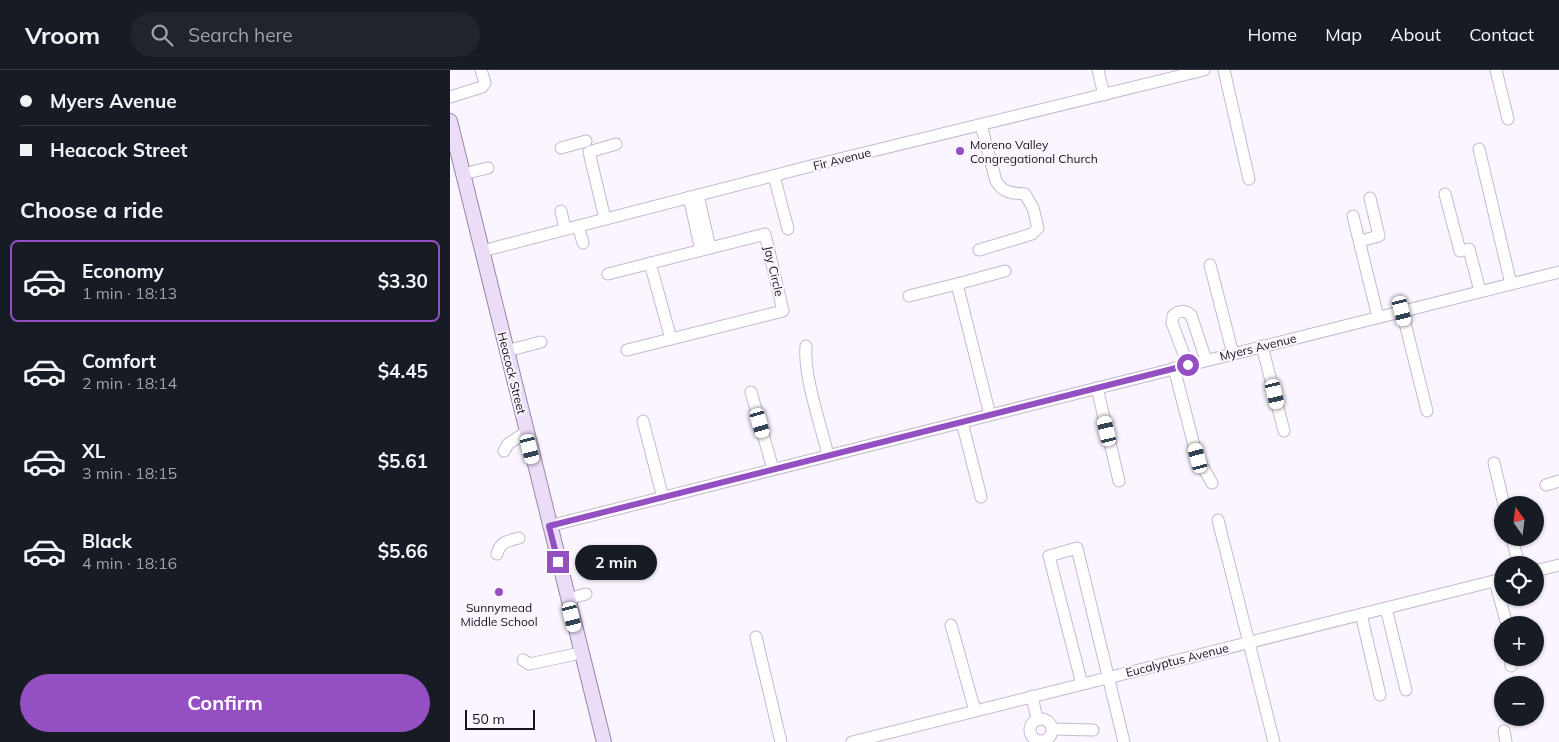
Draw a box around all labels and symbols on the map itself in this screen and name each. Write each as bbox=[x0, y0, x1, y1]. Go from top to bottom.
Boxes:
place label: Moreno Valley Congregational Church bbox=[970, 137, 1098, 166]
street label: Fir Avenue bbox=[812, 145, 872, 173]
marker: Moreno Valley Congregational Church bbox=[954, 145, 966, 157]
street label: Jay Circle bbox=[761, 244, 787, 298]
car bbox=[1391, 295, 1412, 327]
street label: Heacock Street bbox=[495, 330, 529, 416]
street label: Myers Avenue bbox=[1218, 330, 1298, 364]
route start bbox=[1177, 354, 1199, 376]
car bbox=[1264, 378, 1285, 410]
car bbox=[748, 407, 771, 439]
car bbox=[1096, 415, 1117, 447]
car bbox=[519, 433, 540, 465]
car bbox=[1186, 442, 1209, 474]
north arrow bbox=[1494, 496, 1544, 546]
callout: 2 min bbox=[576, 544, 658, 580]
route end bbox=[547, 551, 569, 573]
marker: Sunnymead Middle School bbox=[493, 586, 505, 598]
place label: Sunnymead Middle School bbox=[460, 600, 538, 629]
car bbox=[561, 601, 582, 633]
street label: Eucalyptus Avenue bbox=[1124, 640, 1230, 680]
scale bar bbox=[465, 707, 535, 730]

